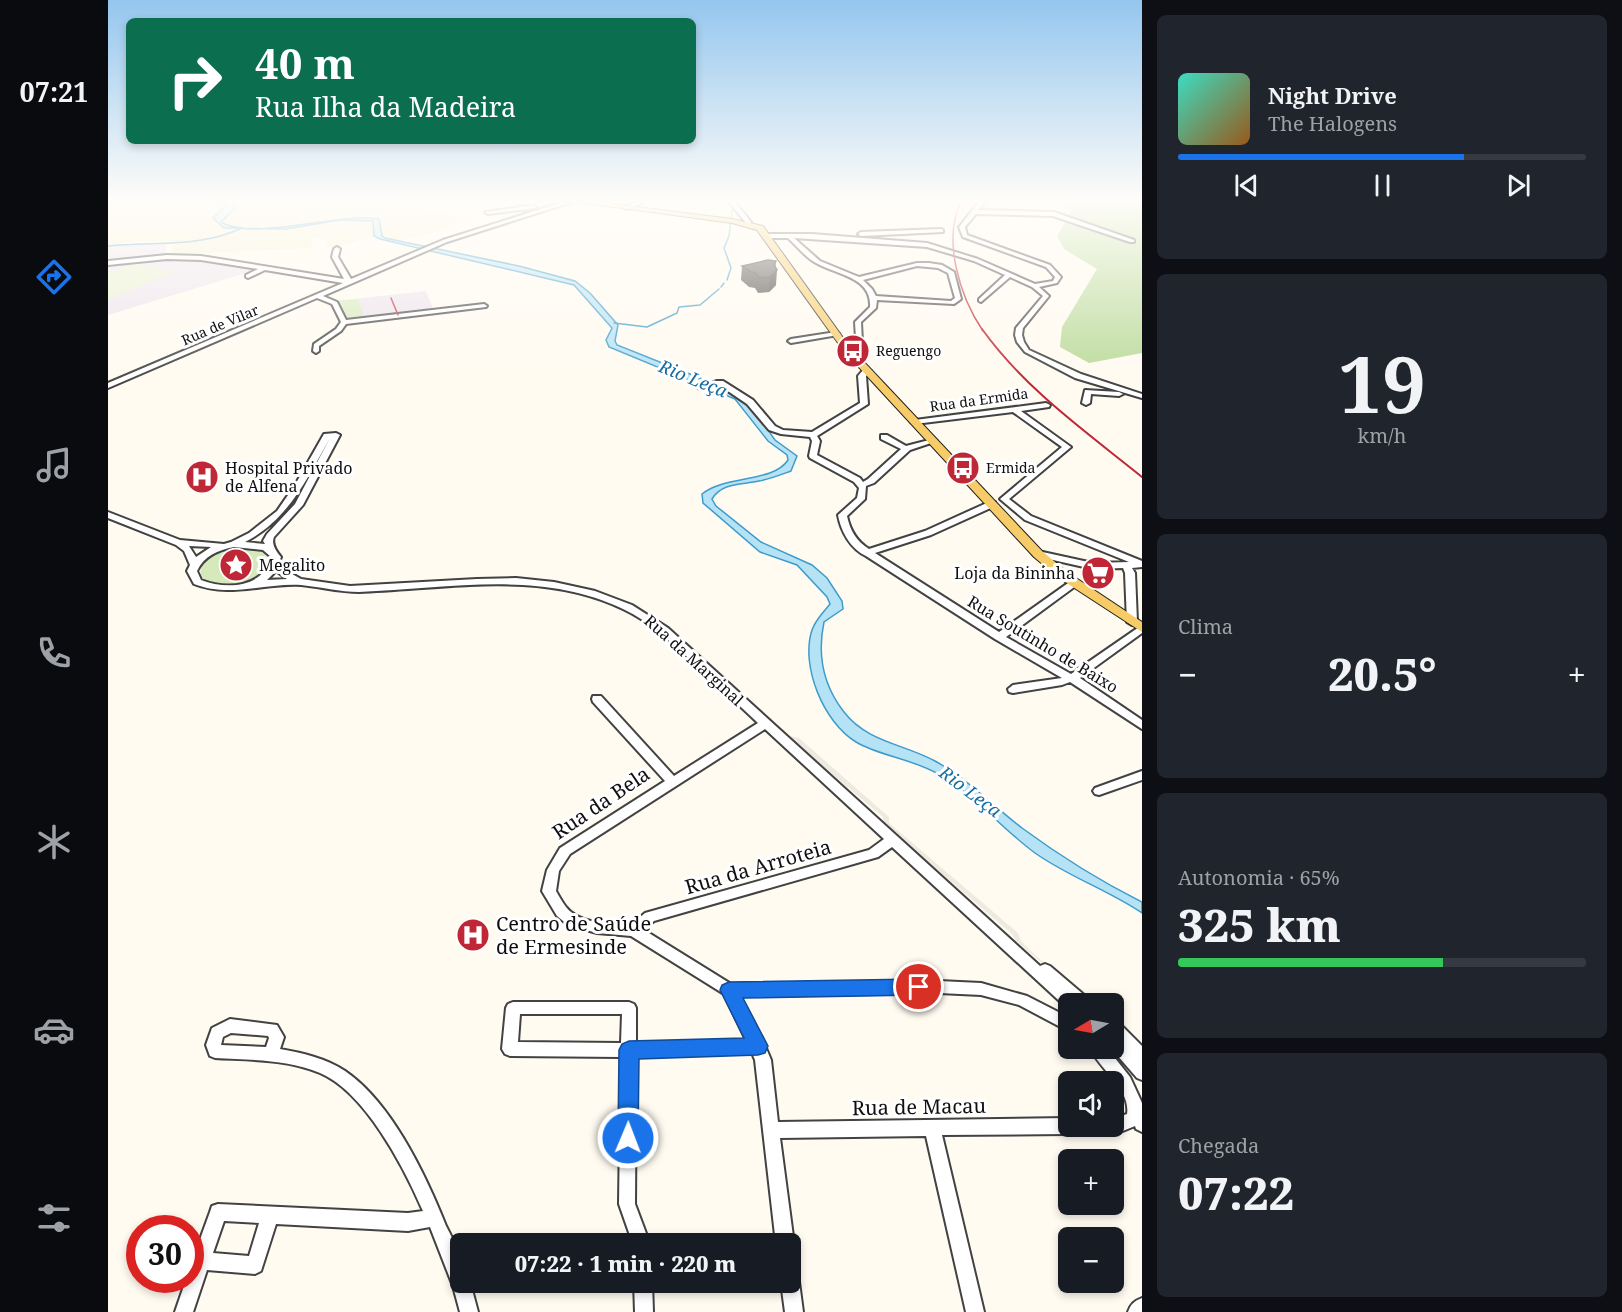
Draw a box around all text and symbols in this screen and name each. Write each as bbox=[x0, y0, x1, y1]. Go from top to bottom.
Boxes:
text: 40 m bbox=[255, 34, 355, 91]
icon: right bbox=[156, 42, 234, 120]
text: 07:21 bbox=[19, 73, 89, 110]
text: Night Drive bbox=[1268, 80, 1397, 110]
text: Rua Ilha da Madeira bbox=[255, 88, 516, 125]
text: The Halogens bbox=[1268, 110, 1397, 137]
icon: previous bbox=[1230, 169, 1263, 202]
icon: pause bbox=[1366, 169, 1399, 202]
icon: next bbox=[1502, 169, 1535, 202]
icon: directions bbox=[33, 256, 75, 298]
street label: Rua de Vilar bbox=[178, 300, 262, 349]
text: 19 bbox=[1338, 330, 1426, 436]
bus stop icon: Reguengo bbox=[835, 333, 871, 369]
place label: Reguengo bbox=[876, 341, 941, 360]
water label: Rio Leça bbox=[655, 353, 732, 403]
street label: Rua da Ermida bbox=[928, 383, 1029, 416]
text: km/h bbox=[1357, 422, 1407, 449]
icon: music bbox=[33, 444, 75, 486]
bus stop icon: Ermida bbox=[945, 450, 981, 486]
place label: Hospital Privado de Alfena bbox=[225, 457, 353, 497]
place label: Ermida bbox=[986, 458, 1036, 477]
hospital icon: Hospital Privado de Alfena bbox=[184, 459, 220, 495]
place icon: Megalito bbox=[218, 547, 254, 583]
place label: Megalito bbox=[259, 554, 325, 576]
supermarket icon: Loja da Bininha bbox=[1080, 555, 1116, 591]
place label: Loja da Bininha bbox=[954, 562, 1075, 584]
street label: Rua Soutinho de Baixo bbox=[964, 590, 1122, 698]
street label: Rua da Marginal bbox=[640, 610, 748, 710]
text: Clima bbox=[1178, 613, 1233, 640]
icon: phone bbox=[33, 632, 75, 674]
text: 20.5° bbox=[1328, 643, 1437, 704]
text: − bbox=[1178, 652, 1197, 697]
text: + bbox=[1568, 652, 1586, 697]
water label: Rio Leça bbox=[934, 759, 1007, 823]
street label: Rua da Bela bbox=[547, 760, 655, 845]
icon: climate bbox=[33, 821, 75, 863]
street label: Rua da Arroteia bbox=[682, 833, 834, 900]
text: Autonomia · 65% bbox=[1178, 864, 1340, 891]
text: 325 km bbox=[1178, 894, 1341, 955]
place label: Centro de Saúde de Ermesinde bbox=[496, 910, 651, 960]
hospital icon: Centro de Saúde de Ermesinde bbox=[455, 917, 491, 953]
pin bbox=[893, 961, 944, 1012]
icon: arrive bbox=[902, 970, 935, 1003]
north arrow bbox=[1058, 993, 1124, 1059]
map controls bbox=[1058, 993, 1124, 1293]
icon: car bbox=[33, 1009, 75, 1051]
button: sound bbox=[1058, 1071, 1124, 1137]
street label: Rua de Macau bbox=[852, 1092, 987, 1121]
position arrow bbox=[596, 1106, 660, 1170]
text: Chegada bbox=[1178, 1132, 1259, 1159]
button: + bbox=[1058, 1149, 1124, 1215]
text: 07:22 bbox=[1178, 1162, 1294, 1223]
icon: filters bbox=[33, 1197, 75, 1239]
speed limit sign: 30 bbox=[126, 1215, 204, 1293]
button: − bbox=[1058, 1227, 1124, 1293]
text: 07:22 · 1 min · 220 m bbox=[515, 1248, 736, 1278]

